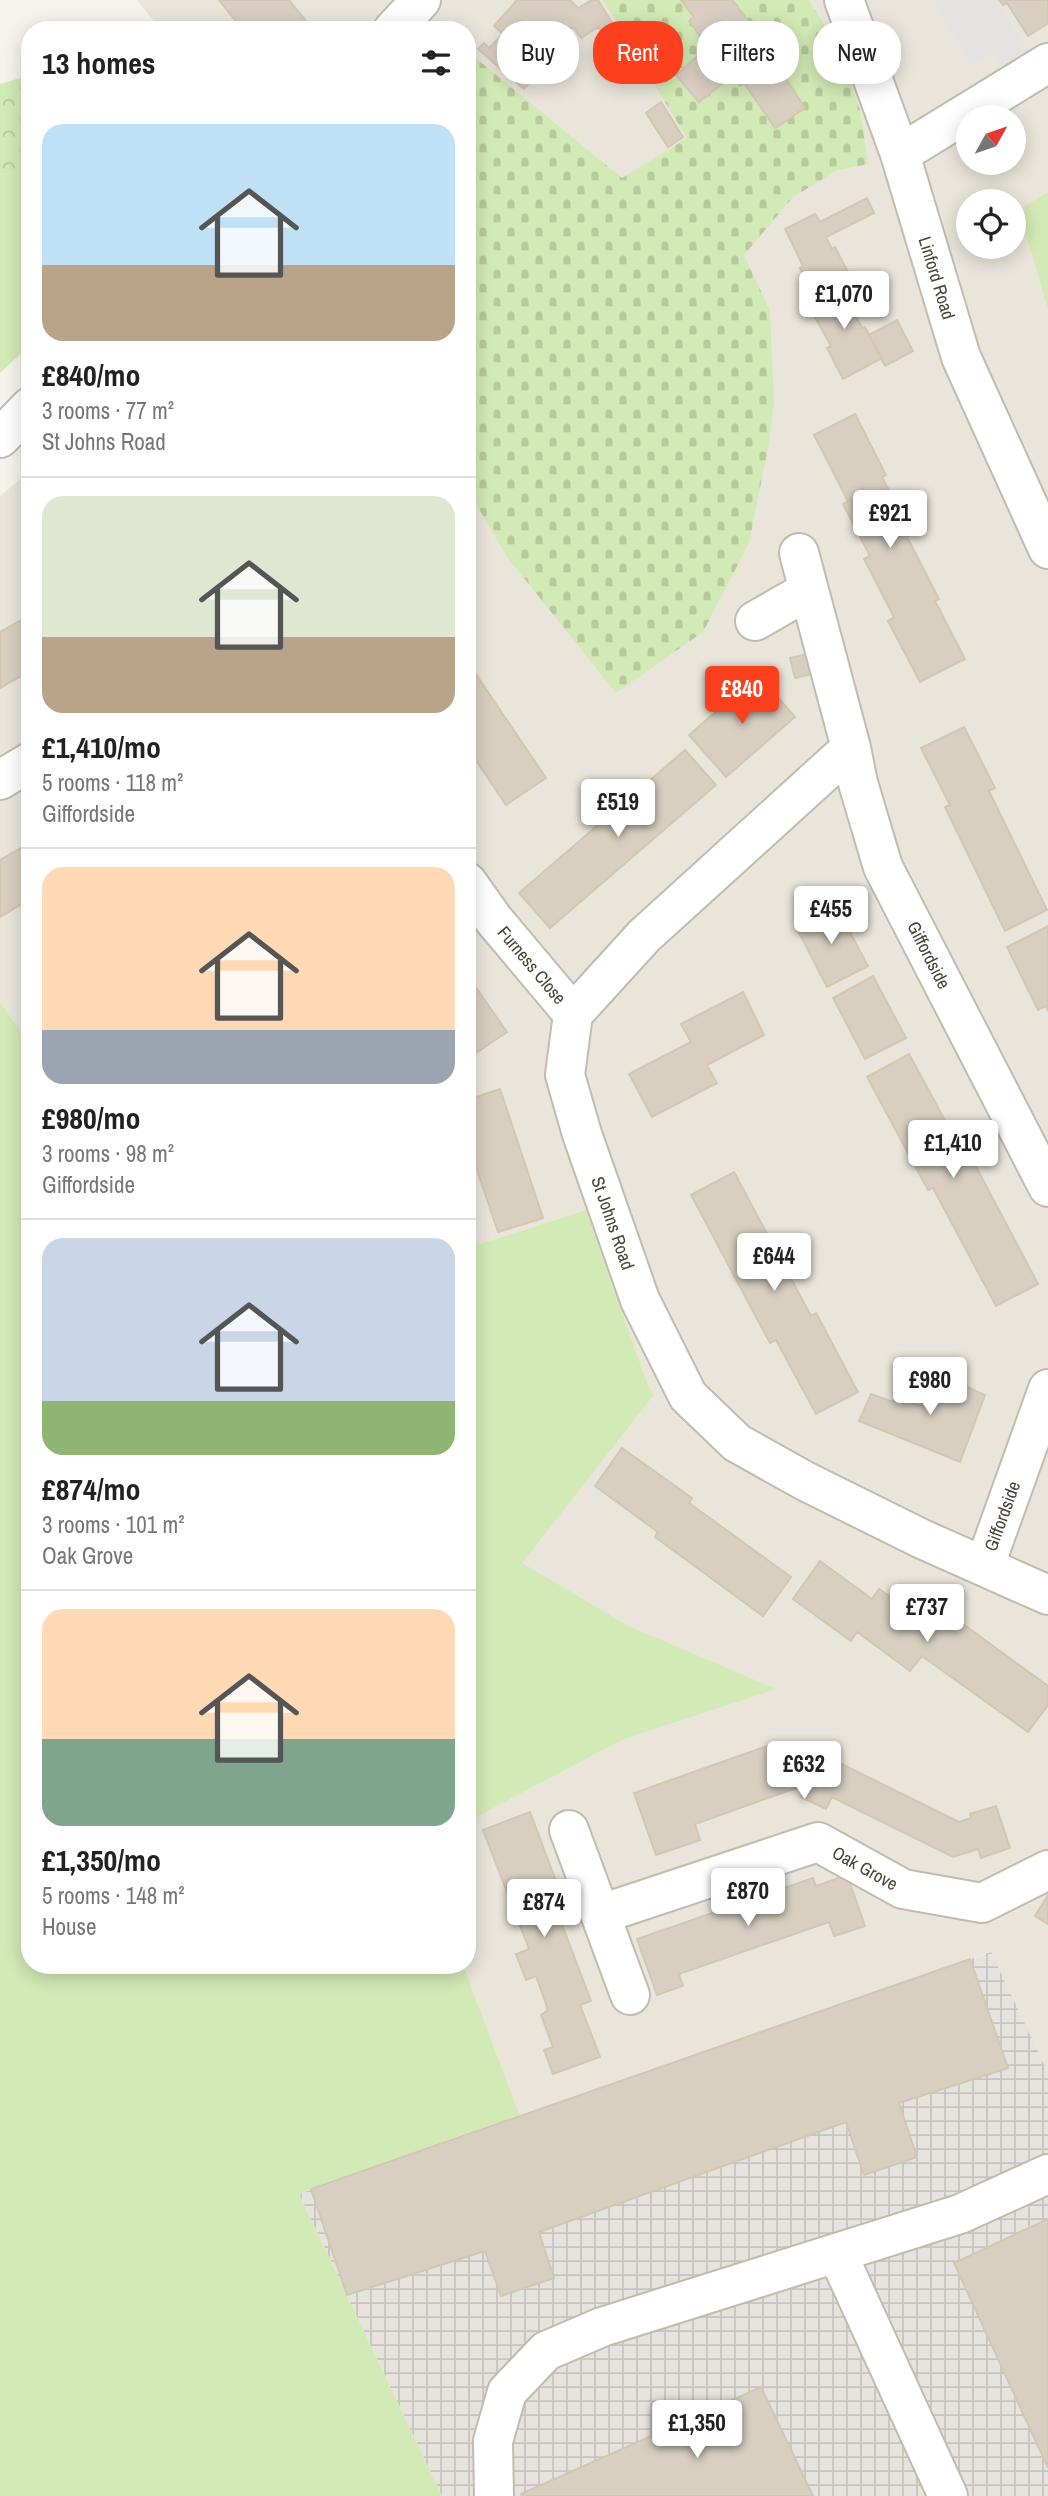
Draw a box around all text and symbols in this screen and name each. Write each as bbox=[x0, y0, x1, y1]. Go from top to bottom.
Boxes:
chip: Buy bbox=[497, 21, 579, 84]
chip: Rent bbox=[593, 21, 683, 84]
chip: Filters bbox=[697, 21, 799, 84]
chip: New bbox=[813, 21, 901, 84]
text: 13 homes bbox=[42, 43, 156, 83]
icon: filters bbox=[417, 44, 455, 82]
north arrow bbox=[956, 105, 1026, 175]
map controls bbox=[956, 105, 1026, 259]
icon: home bbox=[186, 170, 312, 296]
button: locate bbox=[956, 189, 1026, 259]
street label: Linford Road bbox=[913, 234, 961, 322]
pin: £1,070 bbox=[787, 272, 901, 331]
text: £1,070 bbox=[815, 278, 873, 309]
text: £840/mo bbox=[42, 355, 140, 395]
text: 3 rooms · 77 m² bbox=[42, 395, 174, 426]
text: St Johns Road bbox=[42, 426, 166, 457]
pin: £921 bbox=[849, 490, 931, 550]
text: £921 bbox=[869, 497, 911, 528]
icon: home bbox=[186, 542, 312, 668]
pin: £840 bbox=[701, 666, 783, 726]
text: £840 bbox=[721, 673, 763, 704]
text: £1,410/mo bbox=[42, 727, 161, 767]
text: 5 rooms · 118 m² bbox=[42, 767, 183, 798]
pin: £519 bbox=[577, 780, 659, 839]
text: £519 bbox=[597, 786, 639, 817]
text: Giffordside bbox=[42, 798, 135, 829]
pin: £455 bbox=[790, 886, 872, 946]
text: £455 bbox=[810, 893, 852, 924]
icon: home bbox=[186, 913, 312, 1039]
street label: Giffordside bbox=[901, 917, 957, 993]
street label: Furness Close bbox=[492, 921, 572, 1009]
text: £980/mo bbox=[42, 1098, 140, 1138]
pin: £1,410 bbox=[896, 1120, 1010, 1180]
text: £1,410 bbox=[924, 1127, 982, 1158]
text: 3 rooms · 98 m² bbox=[42, 1138, 174, 1169]
text: Giffordside bbox=[42, 1169, 135, 1200]
street label: St Johns Road bbox=[585, 1173, 641, 1273]
pin: £644 bbox=[733, 1234, 815, 1293]
text: £644 bbox=[753, 1240, 795, 1271]
icon: home bbox=[186, 1284, 312, 1410]
pin: £980 bbox=[889, 1358, 971, 1417]
text: £980 bbox=[909, 1364, 951, 1395]
text: £874/mo bbox=[42, 1469, 140, 1509]
street label: Giffordside bbox=[978, 1478, 1026, 1554]
text: 3 rooms · 101 m² bbox=[42, 1509, 185, 1540]
text: Oak Grove bbox=[42, 1540, 133, 1571]
pin: £737 bbox=[886, 1584, 968, 1644]
text: £737 bbox=[906, 1591, 948, 1622]
icon: home bbox=[186, 1655, 312, 1781]
pin: £632 bbox=[763, 1742, 845, 1801]
text: £632 bbox=[783, 1748, 825, 1779]
text: £1,350/mo bbox=[42, 1840, 161, 1880]
street label: Oak Grove bbox=[828, 1840, 902, 1896]
pin: £870 bbox=[707, 1868, 789, 1928]
text: £870 bbox=[727, 1875, 769, 1906]
text: 5 rooms · 148 m² bbox=[42, 1880, 185, 1911]
pin: £874 bbox=[503, 1880, 585, 1939]
text: £874 bbox=[523, 1886, 565, 1917]
text: House bbox=[42, 1911, 97, 1942]
pin: £1,350 bbox=[640, 2400, 754, 2460]
text: £1,350 bbox=[668, 2407, 726, 2438]

